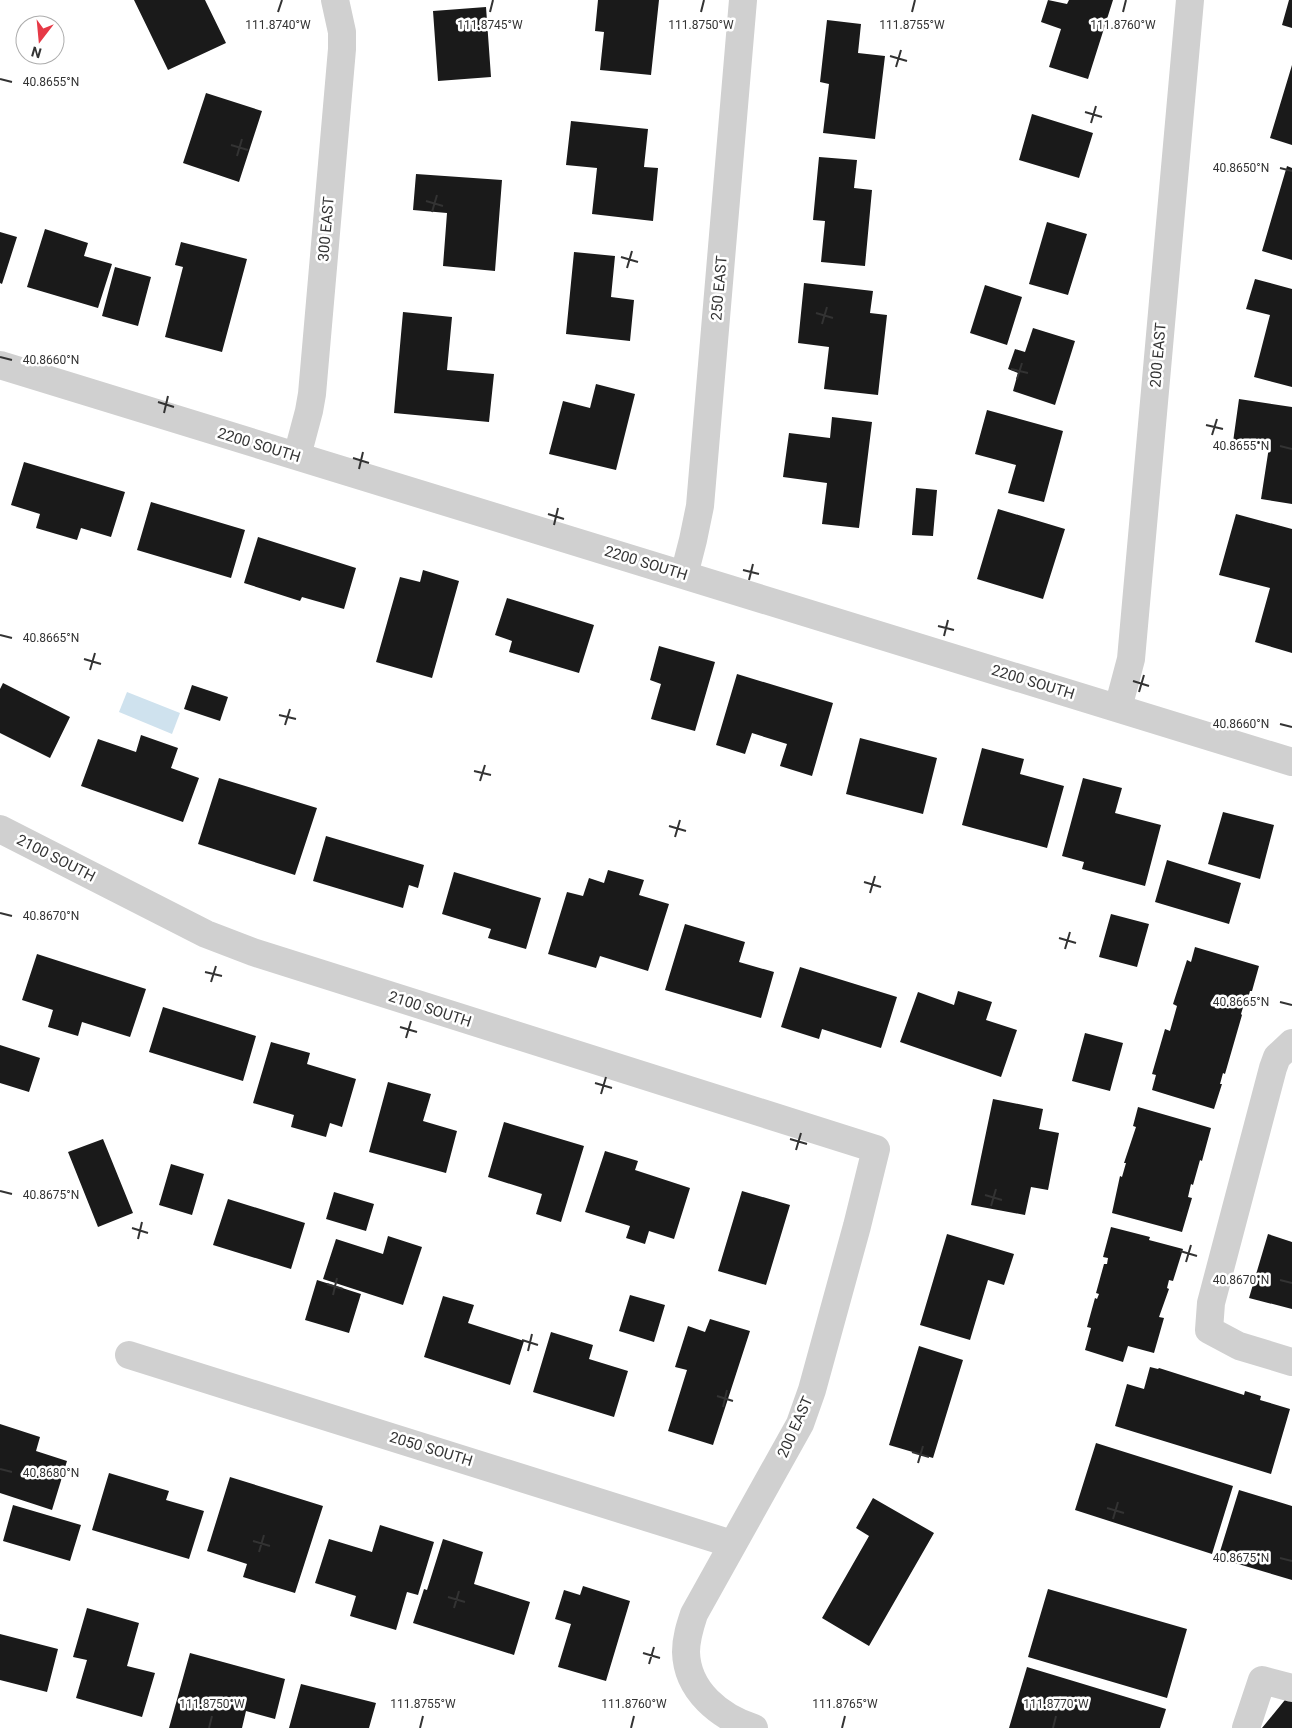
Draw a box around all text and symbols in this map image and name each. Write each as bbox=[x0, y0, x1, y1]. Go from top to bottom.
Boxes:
north arrow bbox=[15, 15, 65, 65]
text: 111.8740°W bbox=[245, 18, 311, 32]
text: 111.8745°W bbox=[457, 18, 523, 32]
text: 111.8750°W bbox=[668, 18, 734, 32]
text: 111.8755°W bbox=[879, 18, 945, 32]
text: 111.8760°W bbox=[1090, 18, 1156, 32]
text: N bbox=[29, 43, 43, 62]
text: 40.8655°N bbox=[23, 75, 79, 89]
text: 40.8650°N bbox=[1213, 161, 1269, 175]
street label: 300 EAST bbox=[314, 196, 338, 262]
street label: 250 EAST bbox=[707, 255, 731, 321]
street label: 200 EAST bbox=[1146, 322, 1170, 388]
text: 40.8660°N bbox=[23, 353, 79, 367]
street label: 2200 SOUTH bbox=[215, 424, 303, 466]
text: 40.8655°N bbox=[1213, 439, 1269, 453]
street label: 2200 SOUTH bbox=[602, 542, 690, 584]
text: 40.8665°N bbox=[23, 631, 79, 645]
street label: 2200 SOUTH bbox=[989, 661, 1077, 703]
text: 40.8660°N bbox=[1213, 717, 1269, 731]
street label: 2100 SOUTH bbox=[14, 830, 98, 886]
text: 40.8670°N bbox=[23, 909, 79, 923]
street label: 2100 SOUTH bbox=[386, 987, 474, 1031]
text: 40.8665°N bbox=[1213, 995, 1269, 1009]
text: 40.8675°N bbox=[23, 1188, 79, 1202]
text: 40.8670°N bbox=[1213, 1273, 1269, 1287]
street label: 200 EAST bbox=[774, 1394, 816, 1460]
street label: 2050 SOUTH bbox=[387, 1428, 475, 1470]
text: 40.8680°N bbox=[23, 1466, 79, 1480]
text: 40.8675°N bbox=[1213, 1551, 1269, 1565]
text: 111.8750°W bbox=[179, 1697, 245, 1711]
text: 111.8755°W bbox=[390, 1697, 456, 1711]
text: 111.8760°W bbox=[601, 1697, 667, 1711]
text: 111.8765°W bbox=[812, 1697, 878, 1711]
text: 111.8770°W bbox=[1023, 1697, 1089, 1711]

